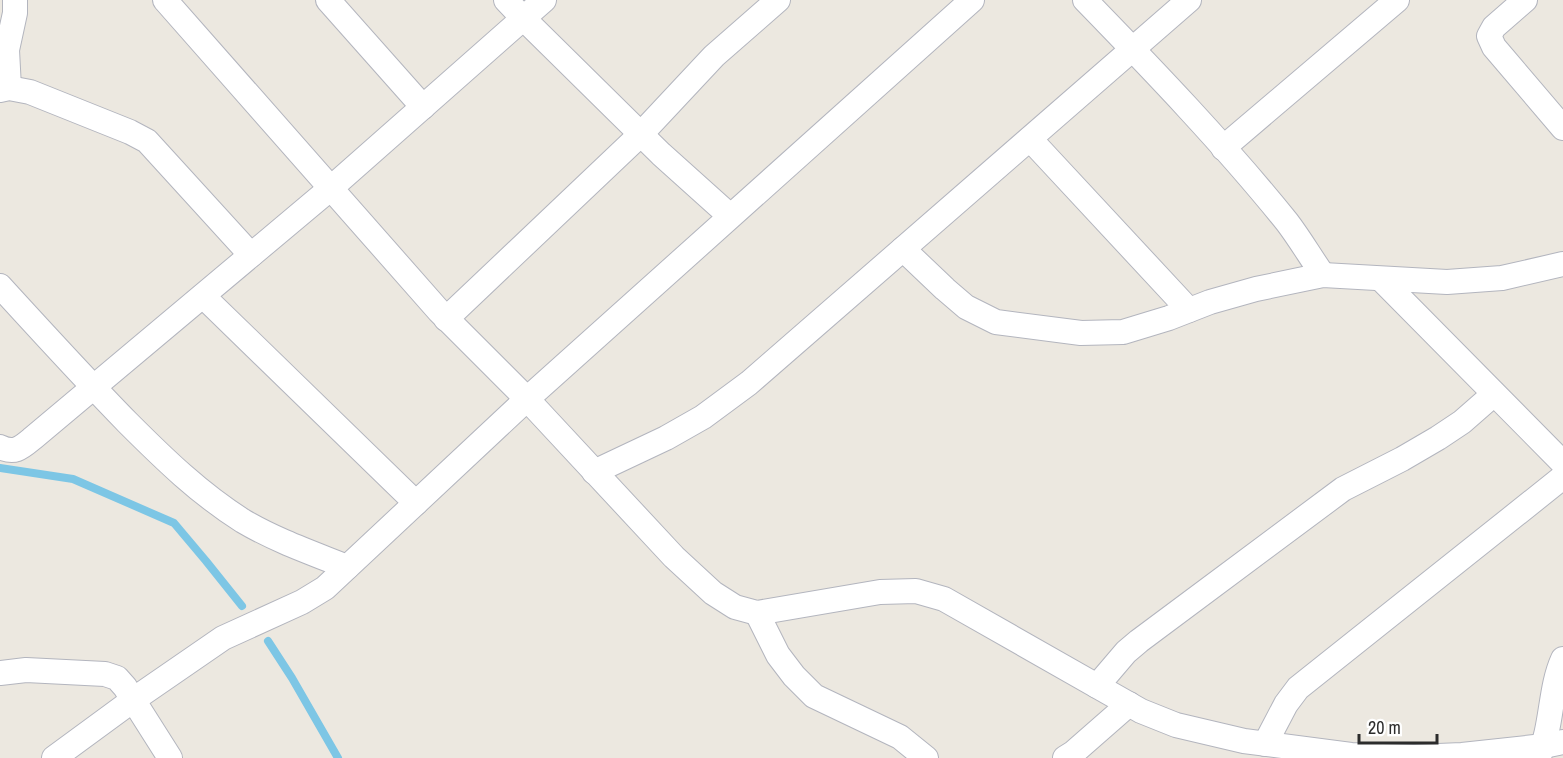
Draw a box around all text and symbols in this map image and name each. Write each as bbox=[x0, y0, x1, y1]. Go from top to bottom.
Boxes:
scale bar bbox=[1359, 707, 1437, 745]
text: 20 m bbox=[1368, 715, 1401, 740]

